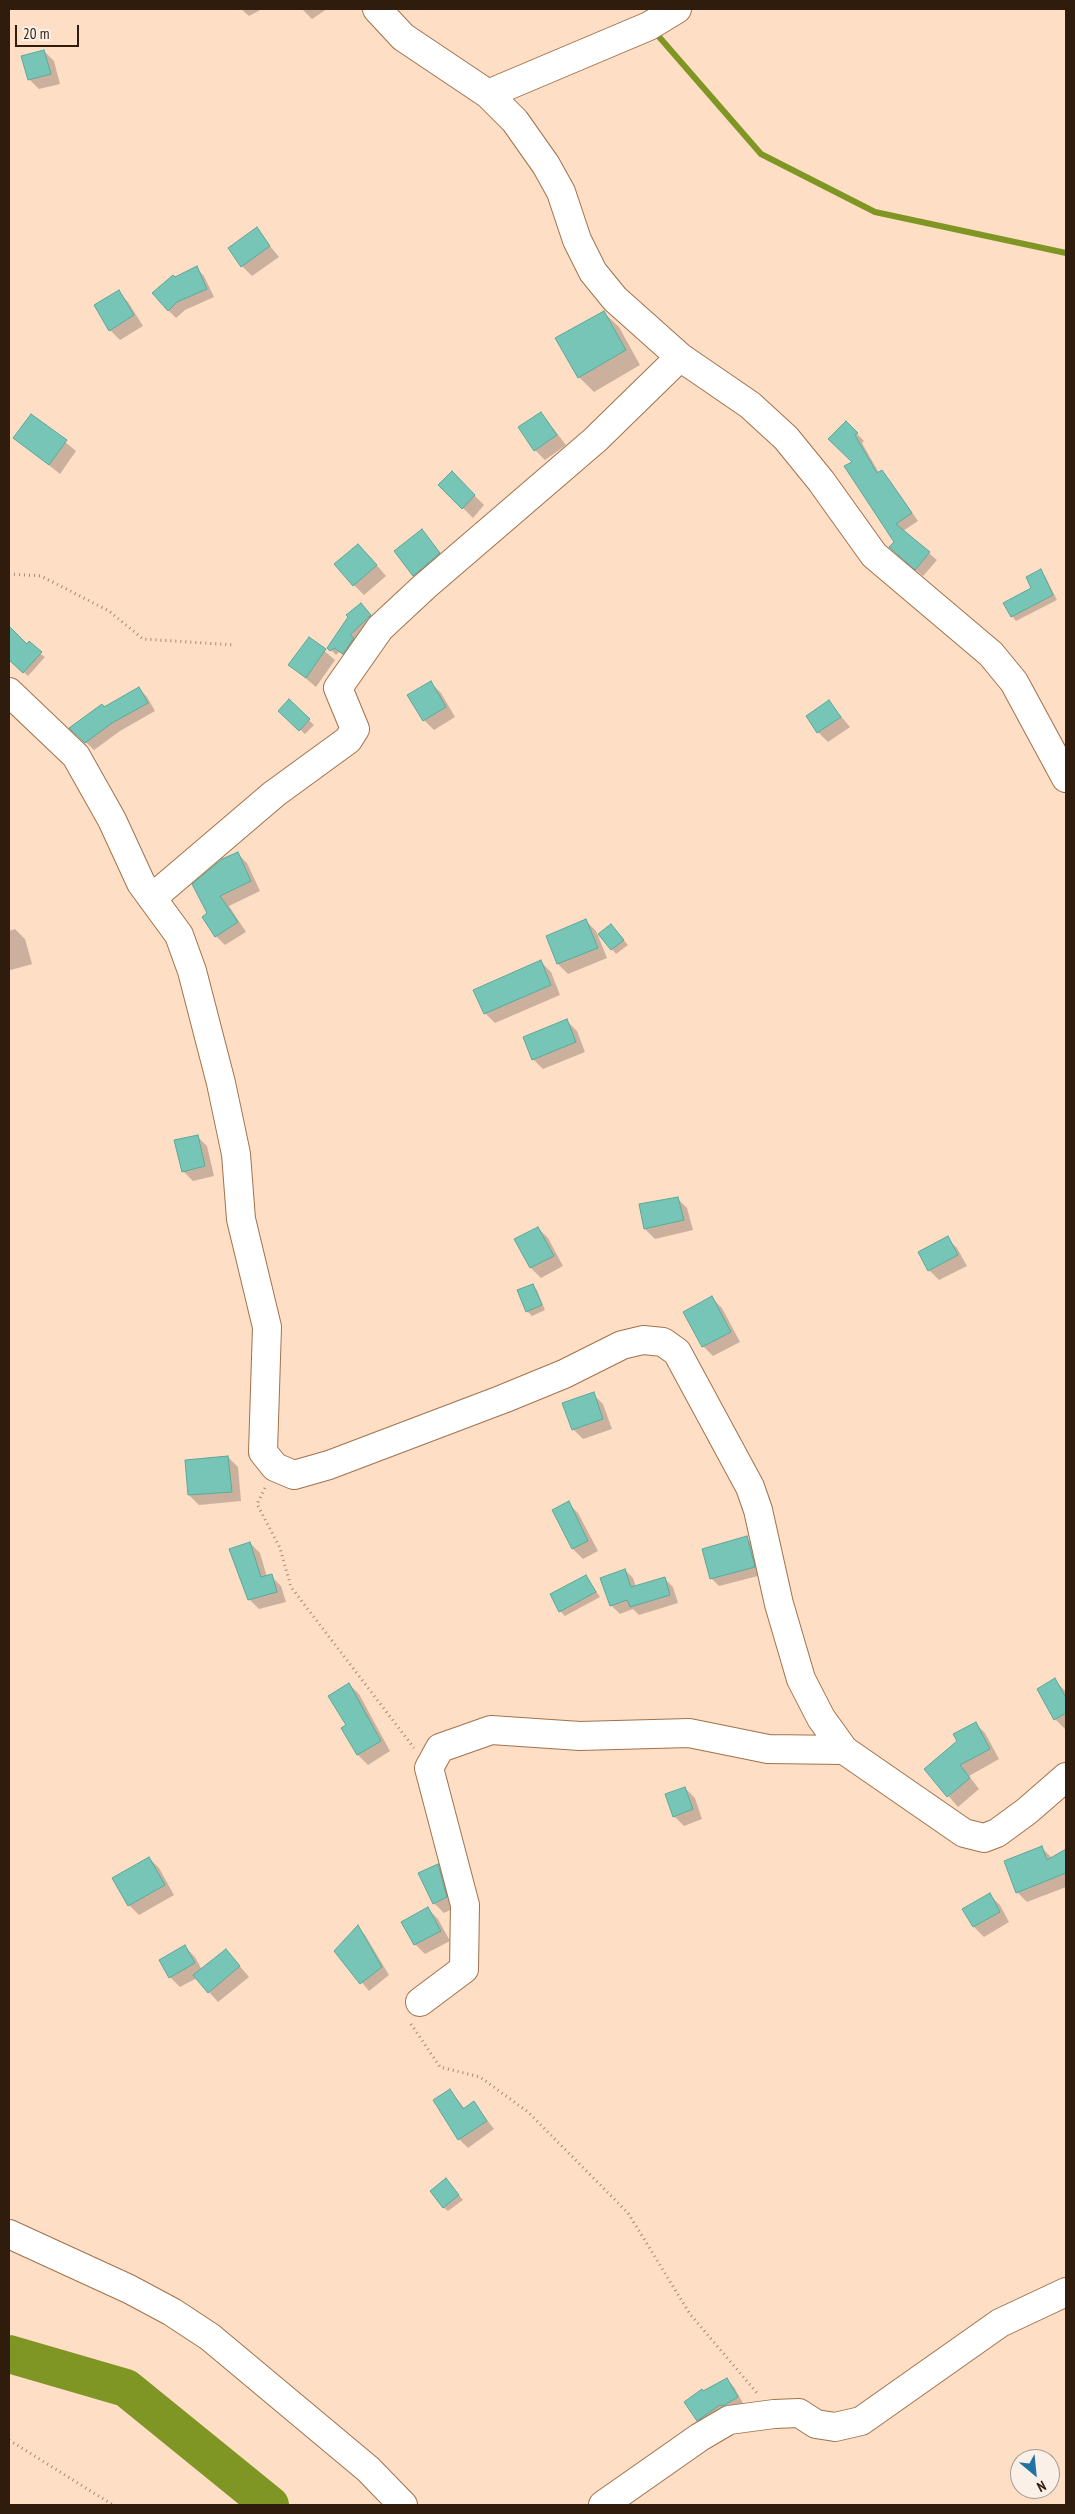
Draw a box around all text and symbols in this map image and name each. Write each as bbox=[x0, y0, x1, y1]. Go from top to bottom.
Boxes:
scale bar bbox=[18, 15, 81, 47]
text: 20 m bbox=[23, 24, 49, 43]
north arrow bbox=[1010, 2449, 1060, 2499]
text: N bbox=[1034, 2477, 1049, 2496]

